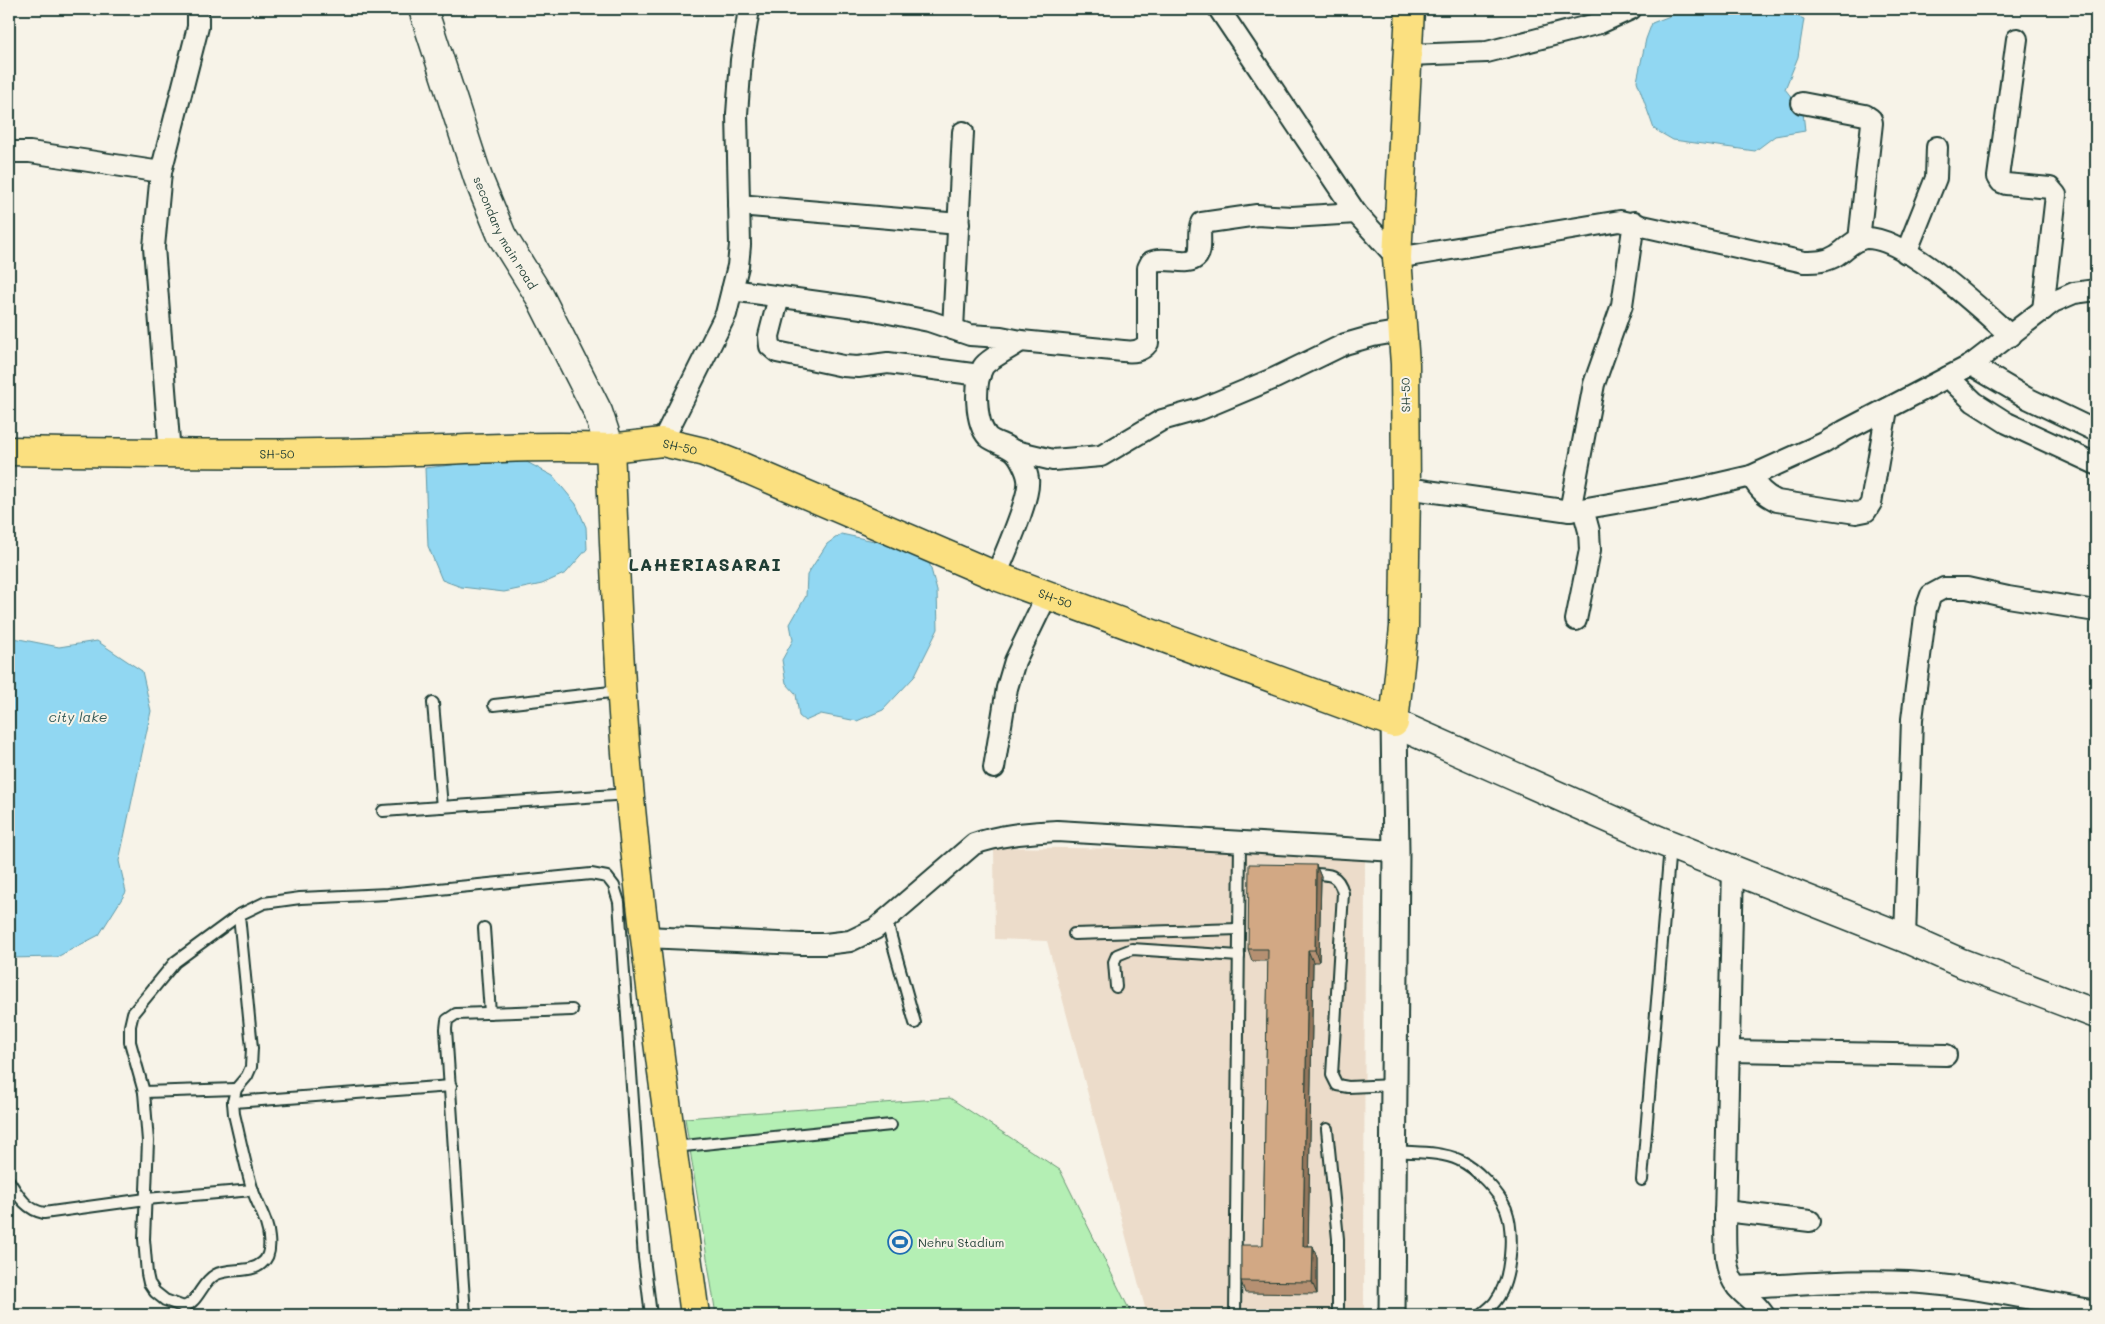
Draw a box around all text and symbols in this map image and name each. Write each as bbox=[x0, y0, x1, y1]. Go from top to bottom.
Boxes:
street label: secondary main road bbox=[470, 174, 541, 292]
street label: SH-50 bbox=[1397, 377, 1413, 413]
street label: SH-50 bbox=[661, 435, 700, 458]
street label: SH-50 bbox=[260, 445, 295, 462]
district label: LAHERIASARAI bbox=[628, 552, 782, 576]
street label: SH-50 bbox=[1036, 584, 1075, 612]
water label: city lake bbox=[49, 707, 107, 726]
sports icon: Nehru Stadium bbox=[887, 1229, 913, 1255]
place label: Nehru Stadium bbox=[918, 1234, 1004, 1250]

